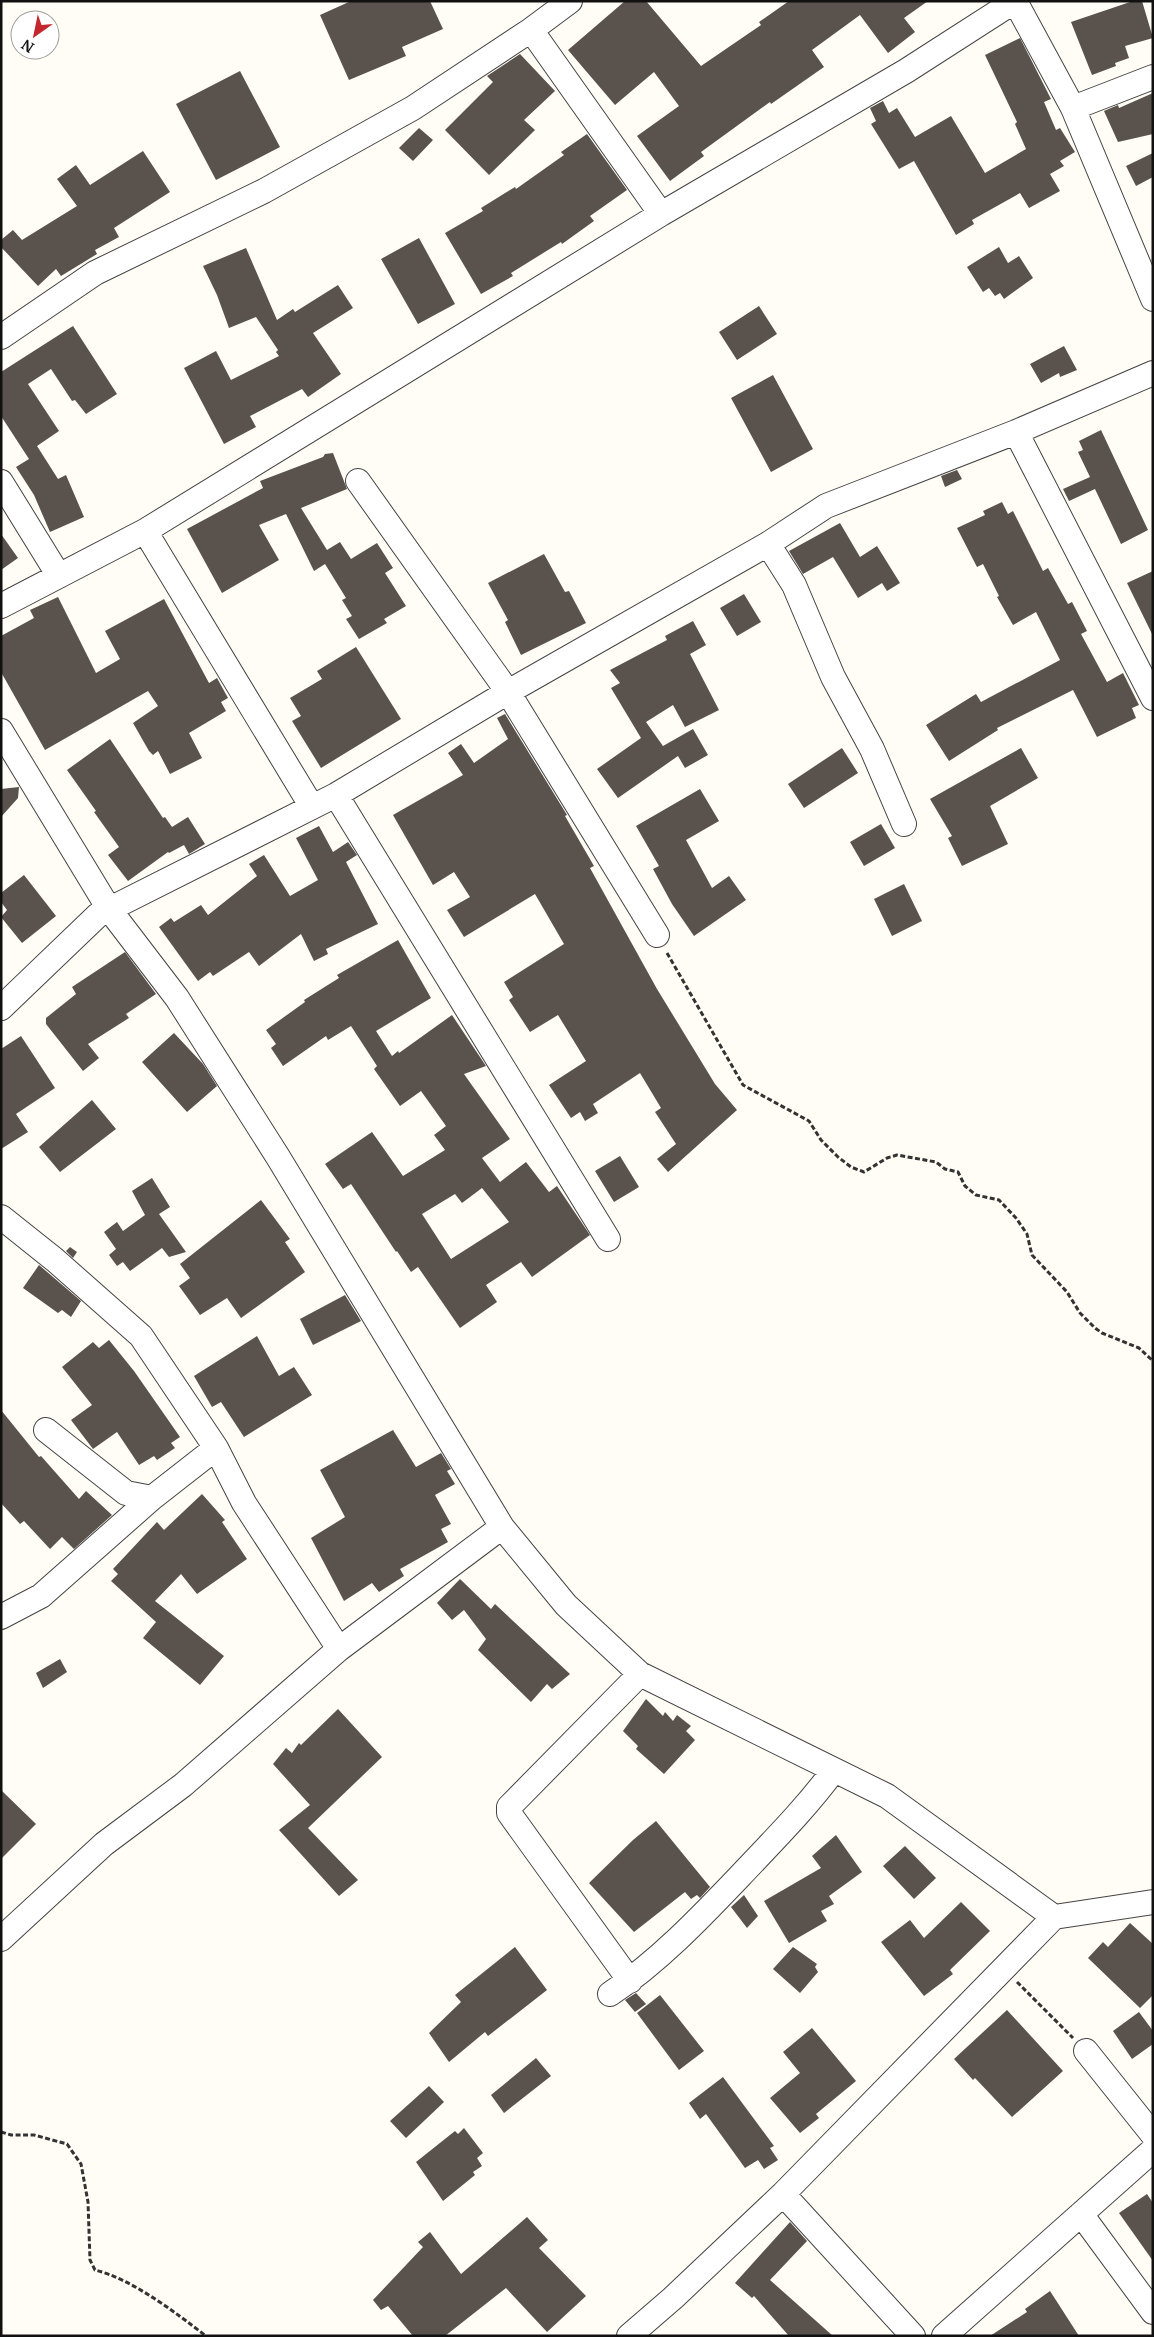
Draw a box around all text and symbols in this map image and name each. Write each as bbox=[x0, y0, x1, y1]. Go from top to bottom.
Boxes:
north arrow bbox=[10, 10, 60, 60]
text: N bbox=[18, 35, 37, 56]

